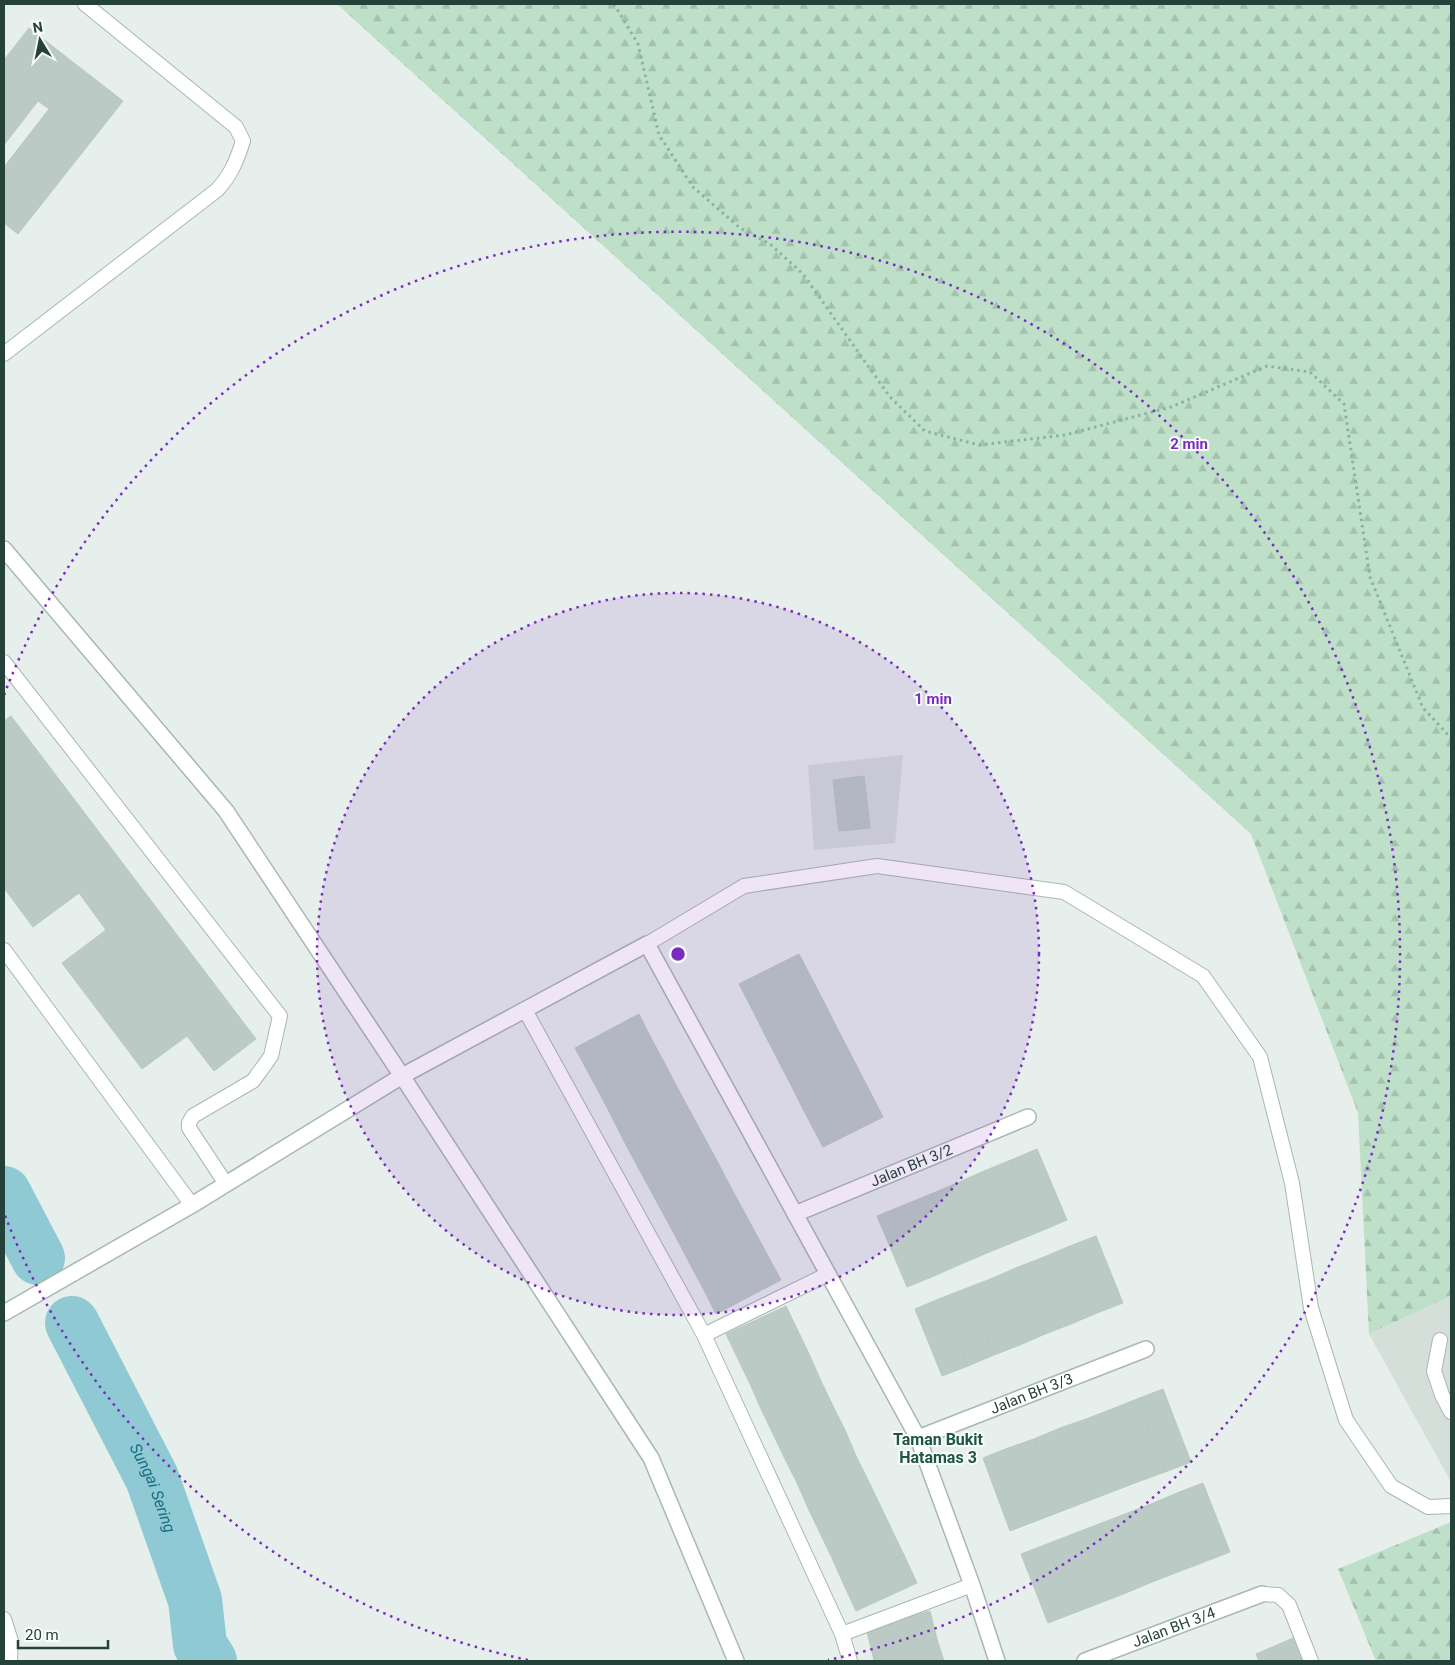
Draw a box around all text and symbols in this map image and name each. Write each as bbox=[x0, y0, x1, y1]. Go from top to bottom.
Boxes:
north arrow bbox=[15, 15, 65, 65]
text: N bbox=[31, 18, 44, 36]
text: 2 min bbox=[1170, 435, 1208, 453]
text: 1 min bbox=[914, 690, 952, 708]
centre of rings bbox=[669, 945, 687, 963]
street label: Jalan BH 3/2 bbox=[868, 1141, 955, 1191]
street label: Jalan BH 3/3 bbox=[988, 1369, 1076, 1418]
district label: Taman Bukit Hatamas 3 bbox=[893, 1430, 984, 1467]
water label: Sungai Sering bbox=[126, 1440, 180, 1535]
street label: Jalan BH 3/4 bbox=[1130, 1603, 1218, 1651]
scale bar bbox=[18, 1618, 108, 1650]
text: 20 m bbox=[25, 1626, 59, 1644]

